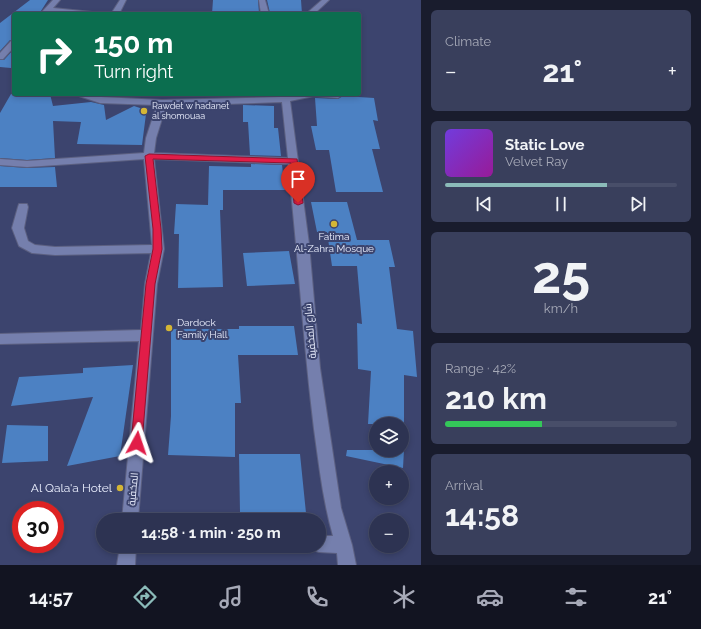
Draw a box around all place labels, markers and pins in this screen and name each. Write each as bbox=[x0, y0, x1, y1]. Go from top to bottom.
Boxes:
place label: Rawdet w hadanet al shomouaa bbox=[152, 101, 229, 121]
marker: Rawdet w hadanet al shomouaa bbox=[139, 106, 149, 116]
pin bbox=[281, 162, 315, 203]
marker: Fatima Al-Zahra Mosque bbox=[329, 219, 339, 229]
place label: Fatima Al-Zahra Mosque bbox=[294, 231, 374, 254]
place label: Dardock Family Hall bbox=[177, 317, 228, 340]
marker: Dardock Family Hall bbox=[164, 323, 174, 333]
place label: Al Qala'a Hotel bbox=[31, 481, 113, 495]
marker: Al Qala'a Hotel bbox=[115, 483, 125, 493]

